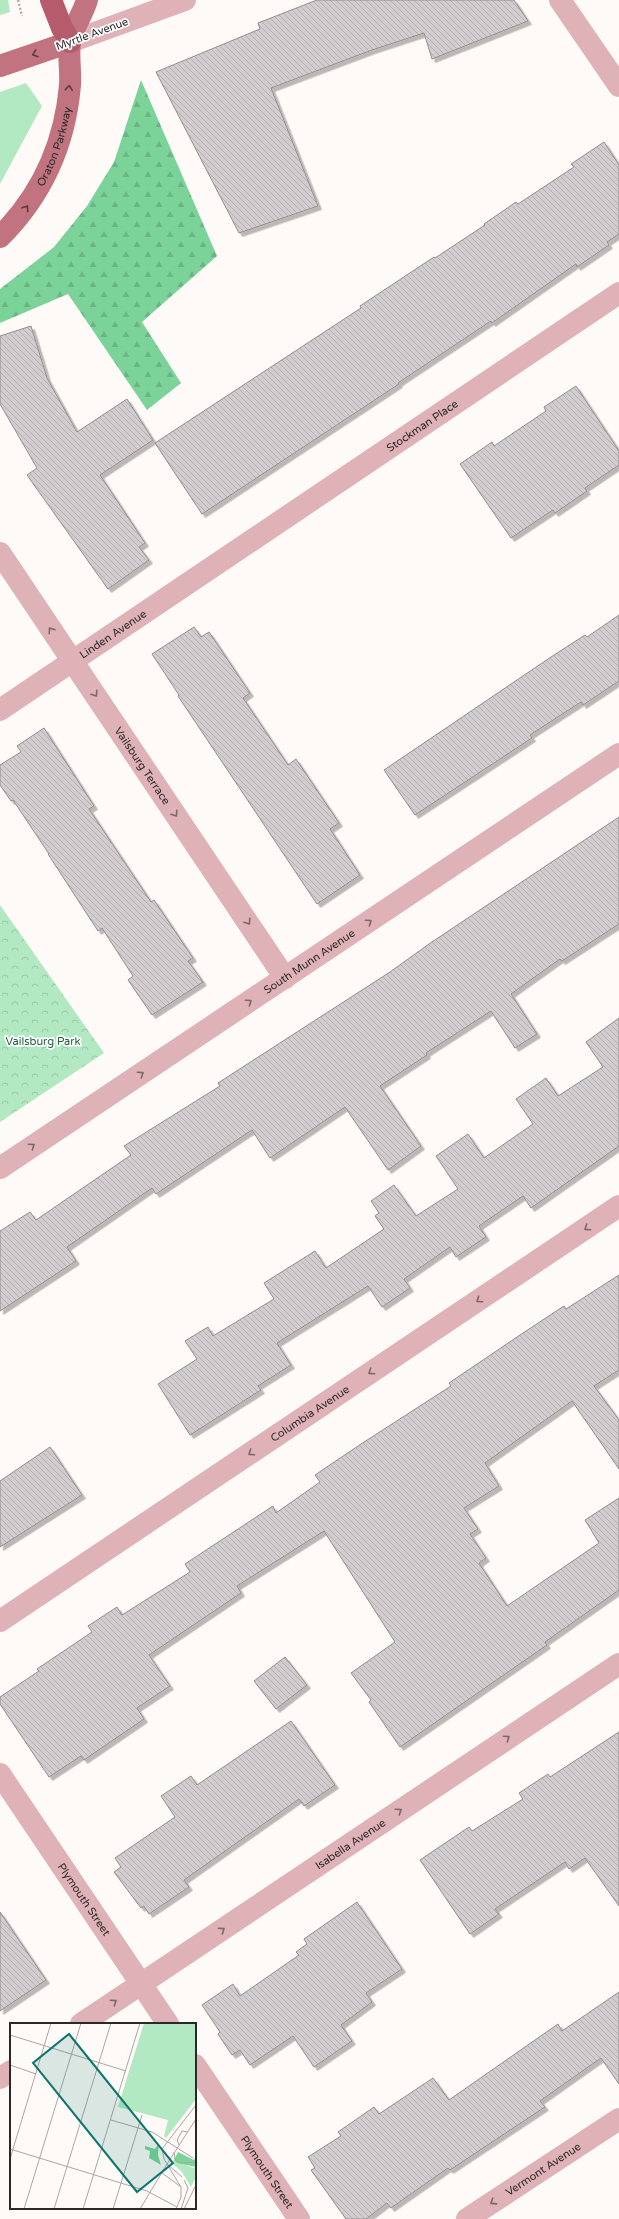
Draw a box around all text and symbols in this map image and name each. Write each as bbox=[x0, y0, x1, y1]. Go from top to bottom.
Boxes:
street label: Myrtle Avenue bbox=[54, 15, 130, 53]
one-way arrow bbox=[32, 50, 39, 58]
one-way arrow bbox=[64, 85, 73, 91]
street label: Oraton Parkway bbox=[34, 106, 74, 189]
one-way arrow bbox=[21, 206, 28, 213]
street label: Stockman Place bbox=[384, 397, 460, 454]
street label: Linden Avenue bbox=[77, 607, 149, 661]
one-way arrow bbox=[49, 627, 56, 634]
one-way arrow bbox=[90, 690, 98, 697]
street label: Vailsburg Terrace bbox=[112, 724, 173, 807]
one-way arrow bbox=[170, 810, 178, 817]
one-way arrow bbox=[243, 918, 250, 925]
one-way arrow bbox=[364, 920, 371, 927]
street label: South Munn Avenue bbox=[261, 926, 357, 996]
one-way arrow bbox=[245, 999, 252, 1007]
park label: Vailsburg Park bbox=[6, 1035, 80, 1048]
one-way arrow bbox=[137, 1071, 144, 1079]
one-way arrow bbox=[28, 1144, 35, 1151]
one-way arrow bbox=[584, 1223, 591, 1230]
one-way arrow bbox=[476, 1295, 483, 1302]
one-way arrow bbox=[368, 1367, 375, 1374]
street label: Columbia Avenue bbox=[268, 1382, 352, 1444]
one-way arrow bbox=[248, 1448, 255, 1456]
one-way arrow bbox=[503, 1736, 510, 1743]
one-way arrow bbox=[395, 1809, 402, 1816]
street label: Isabella Avenue bbox=[313, 1816, 388, 1872]
street label: Plymouth Street bbox=[55, 1861, 113, 1938]
one-way arrow bbox=[217, 1928, 224, 1935]
one-way arrow bbox=[109, 2000, 116, 2007]
inset map bbox=[10, 2023, 196, 2209]
street label: Plymouth Street bbox=[238, 2133, 296, 2211]
street label: Vermont Avenue bbox=[503, 2140, 583, 2198]
one-way arrow bbox=[490, 2197, 497, 2205]

